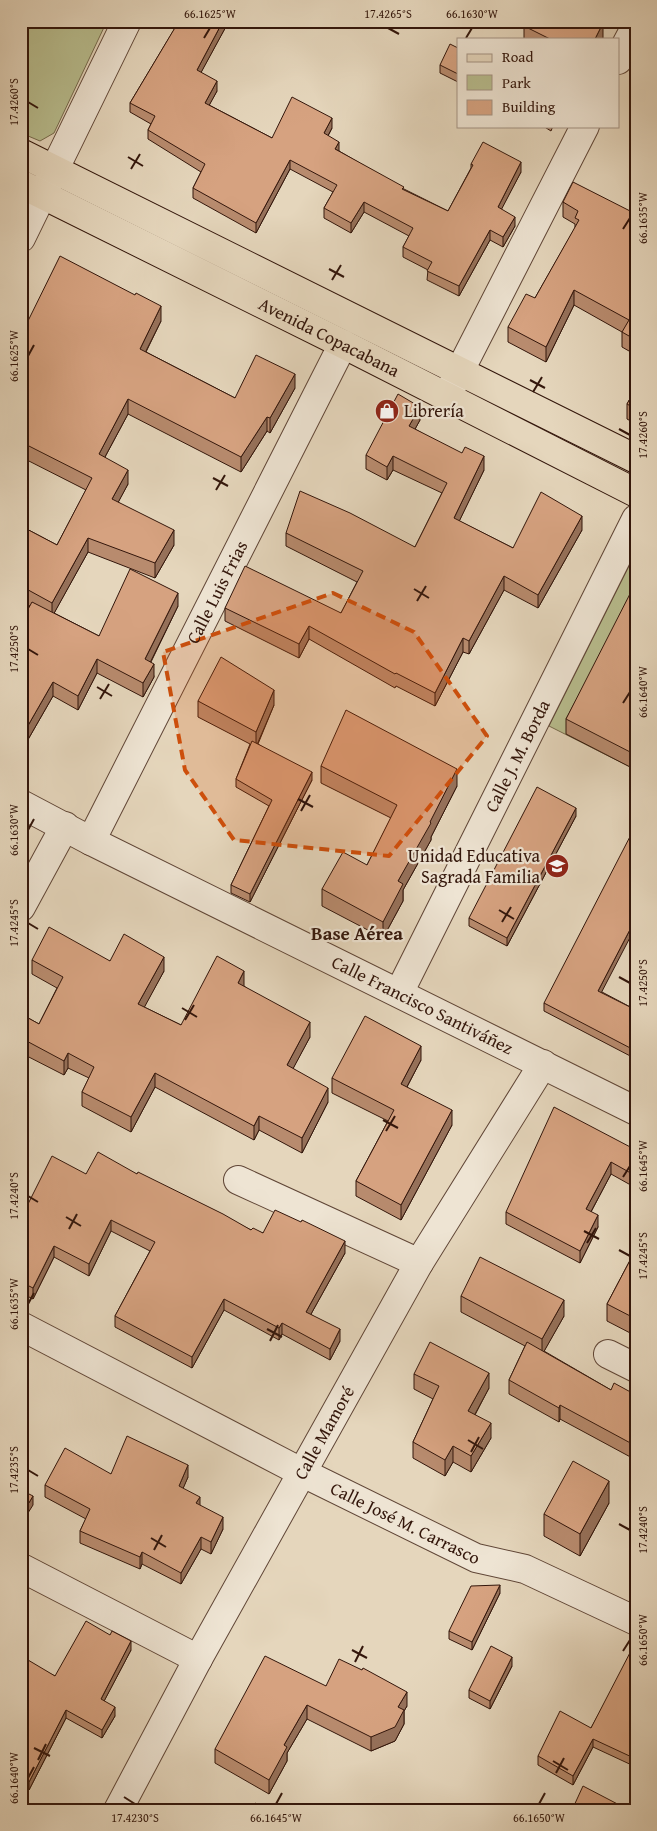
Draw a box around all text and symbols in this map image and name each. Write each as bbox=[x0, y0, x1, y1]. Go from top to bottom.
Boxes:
text: 66.1625°W bbox=[184, 5, 237, 22]
text: 17.4265°S bbox=[364, 5, 412, 22]
text: 66.1630°W bbox=[446, 5, 499, 22]
legend bbox=[457, 38, 620, 128]
text: Road bbox=[502, 46, 533, 67]
text: Park bbox=[502, 72, 531, 93]
text: 17.4260°S bbox=[5, 78, 22, 126]
text: Building bbox=[502, 96, 556, 117]
text: 66.1635°W bbox=[634, 191, 651, 244]
street label: Avenida Copacabana bbox=[254, 290, 405, 384]
text: 66.1625°W bbox=[5, 329, 22, 382]
place label: Librería bbox=[404, 397, 464, 424]
shop icon: Librería bbox=[374, 398, 400, 424]
text: 17.4260°S bbox=[634, 411, 651, 459]
street label: Calle Luis Frias bbox=[179, 536, 254, 648]
text: 17.4250°S bbox=[5, 625, 22, 673]
text: 66.1640°W bbox=[634, 665, 651, 718]
street label: Calle J. M. Borda bbox=[478, 694, 557, 817]
text: 66.1630°W bbox=[5, 803, 22, 856]
place label: Unidad Educativa Sagrada Familia bbox=[408, 842, 540, 890]
school or university icon: Unidad Educativa Sagrada Familia bbox=[544, 853, 570, 879]
text: 17.4245°S bbox=[5, 899, 22, 947]
district label: Base Aérea bbox=[311, 919, 403, 947]
street label: Calle Francisco Santiváñez bbox=[327, 948, 518, 1061]
text: 17.4250°S bbox=[634, 959, 651, 1007]
text: 66.1645°W bbox=[634, 1139, 651, 1192]
text: 17.4240°S bbox=[5, 1172, 22, 1220]
text: 17.4245°S bbox=[634, 1232, 651, 1280]
text: 66.1635°W bbox=[5, 1277, 22, 1330]
street label: Calle Mamoré bbox=[287, 1381, 361, 1484]
text: 17.4235°S bbox=[5, 1446, 22, 1494]
street label: Calle José M. Carrasco bbox=[326, 1474, 485, 1571]
text: 17.4240°S bbox=[634, 1506, 651, 1554]
text: 66.1650°W bbox=[634, 1613, 651, 1666]
text: 66.1640°W bbox=[5, 1751, 22, 1804]
text: 17.4230°S bbox=[111, 1809, 159, 1826]
text: 66.1645°W bbox=[250, 1809, 303, 1826]
text: 66.1650°W bbox=[513, 1809, 566, 1826]

